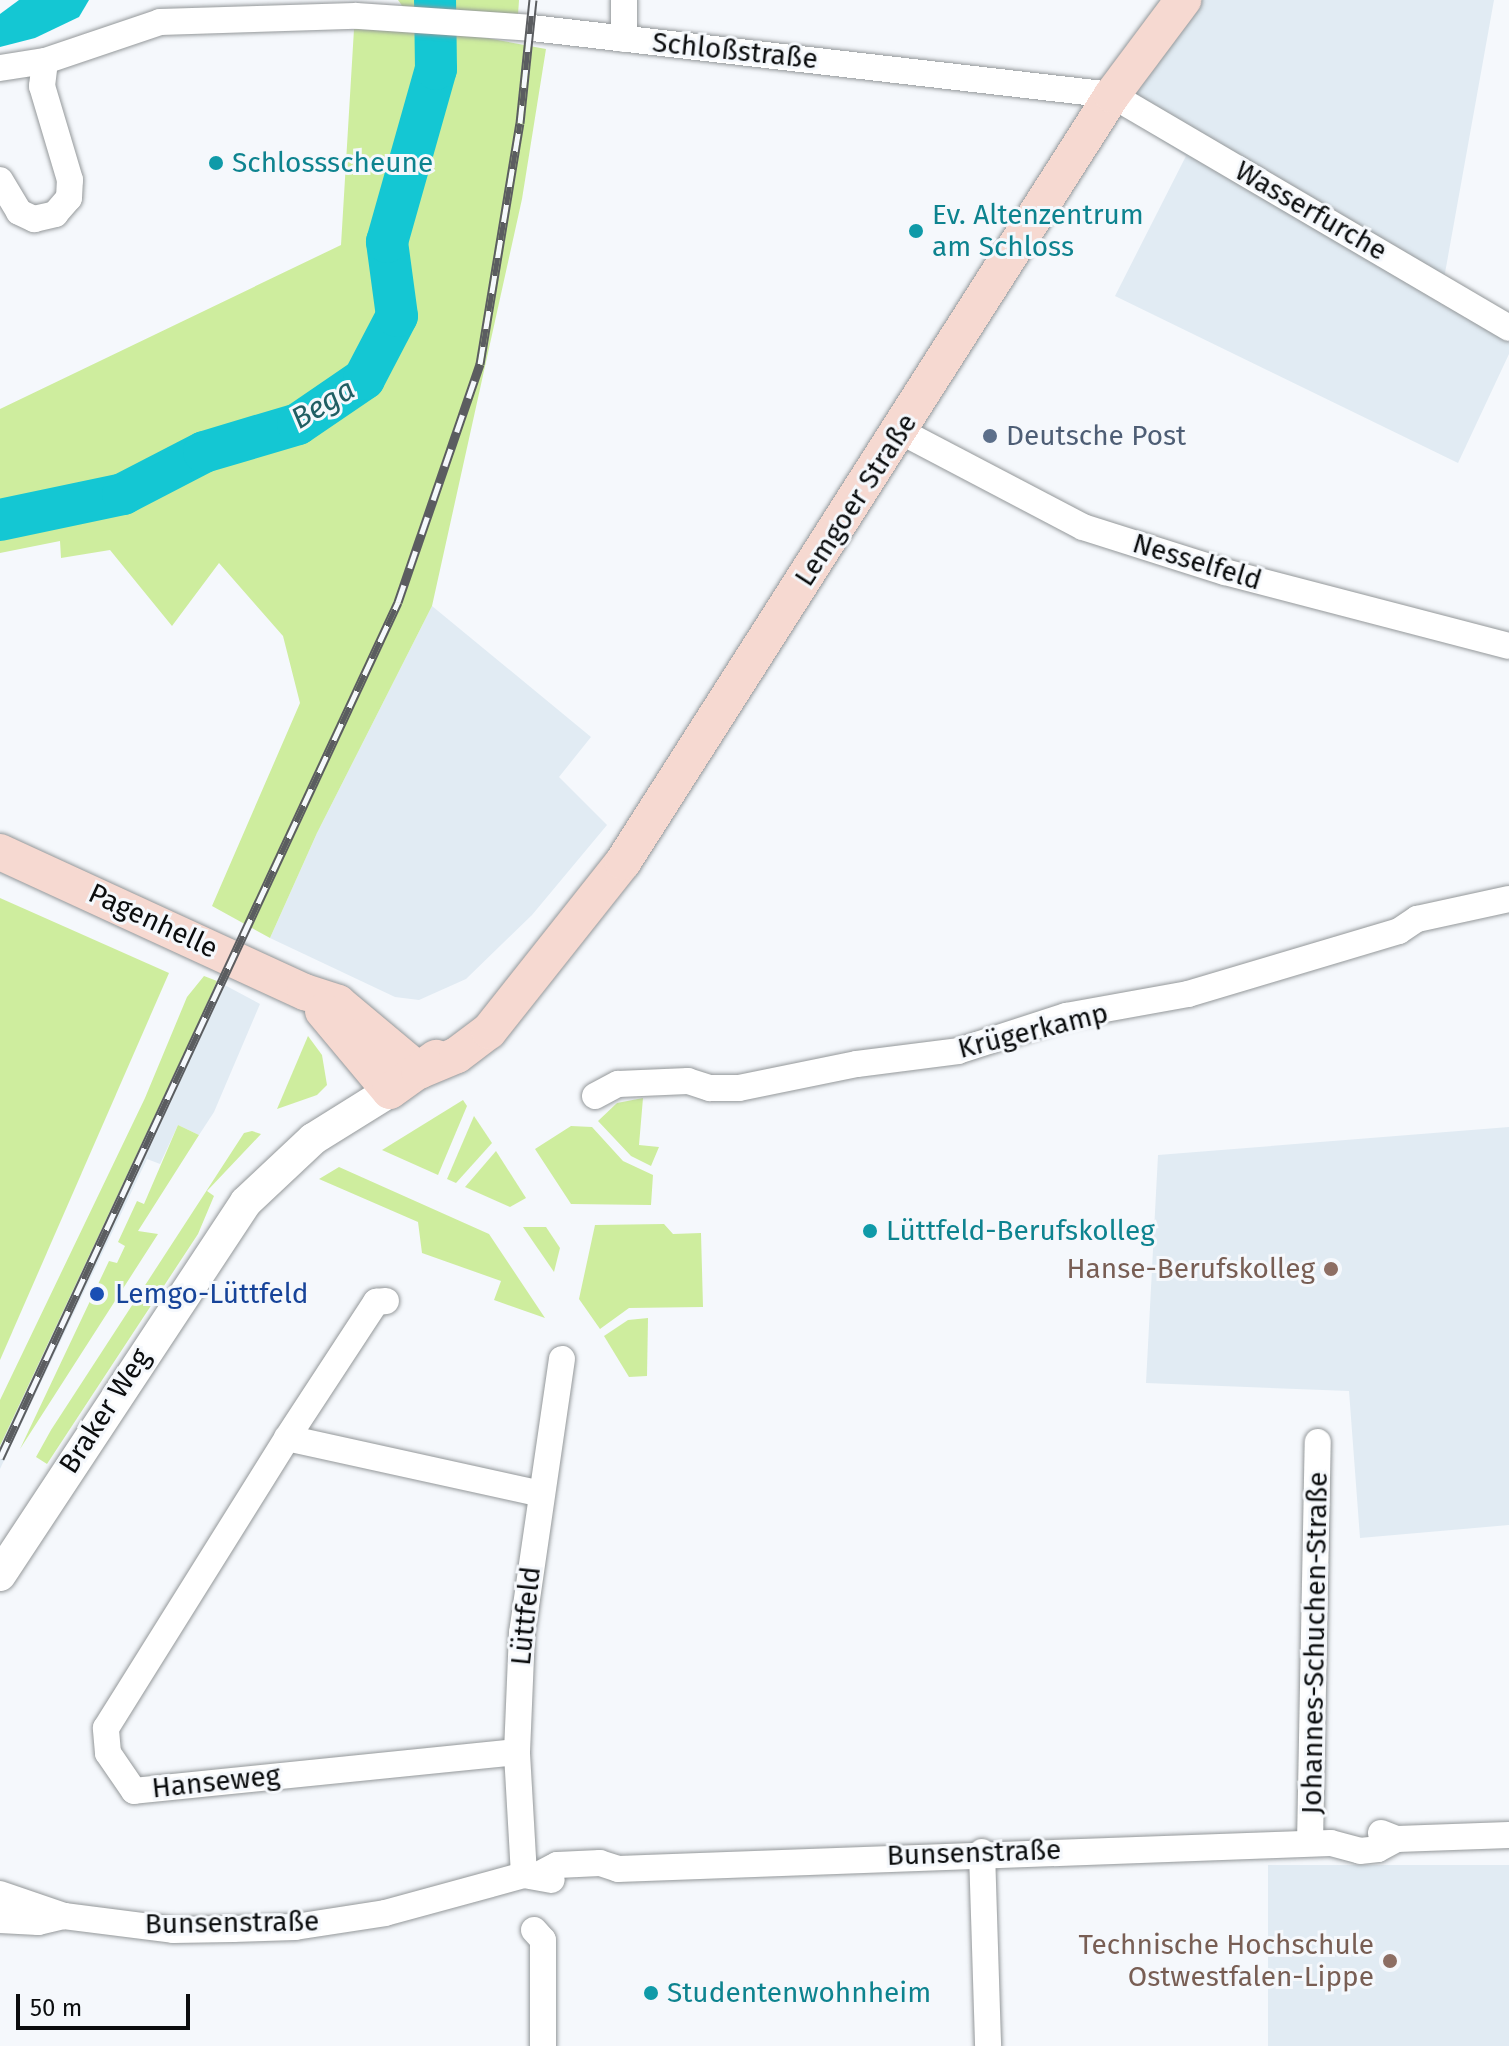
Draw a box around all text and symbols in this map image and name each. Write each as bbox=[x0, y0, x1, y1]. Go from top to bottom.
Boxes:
street label: Schloßstraße bbox=[651, 26, 819, 76]
place label: Schlossscheune bbox=[232, 146, 433, 180]
marker: Schlossscheune bbox=[207, 154, 225, 172]
street label: Wasserfurche bbox=[1229, 154, 1393, 268]
place label: Ev. Altenzentrum am Schloss bbox=[932, 198, 1144, 264]
marker: Ev. Altenzentrum am Schloss bbox=[907, 222, 925, 240]
water label: Bega bbox=[285, 371, 361, 437]
street label: Lemgoer Straße bbox=[788, 408, 924, 592]
place label: Deutsche Post bbox=[1006, 419, 1186, 453]
marker: Deutsche Post bbox=[981, 427, 999, 445]
street label: Nesselfeld bbox=[1129, 527, 1265, 597]
street label: Pagenhelle bbox=[83, 876, 223, 966]
street label: Krügerkamp bbox=[954, 996, 1112, 1066]
place label: Lüttfeld-Berufskolleg bbox=[886, 1214, 1155, 1248]
marker: Lüttfeld-Berufskolleg bbox=[861, 1222, 879, 1240]
place label: Hanse-Berufskolleg bbox=[1066, 1252, 1315, 1286]
marker: Hanse-Berufskolleg bbox=[1322, 1260, 1340, 1278]
place label: Lemgo-Lüttfeld bbox=[115, 1277, 308, 1311]
marker: Lemgo-Lüttfeld bbox=[86, 1283, 108, 1305]
street label: Braker Weg bbox=[52, 1342, 158, 1480]
street label: Johannes-Schuchen-Straße bbox=[1295, 1471, 1335, 1815]
street label: Lüttfeld bbox=[504, 1565, 548, 1667]
street label: Hanseweg bbox=[150, 1759, 282, 1805]
street label: Bunsenstraße bbox=[886, 1833, 1062, 1873]
street label: Bunsenstraße bbox=[144, 1905, 320, 1941]
place label: Technische Hochschule Ostwestfalen-Lippe bbox=[1078, 1928, 1374, 1994]
marker: Technische Hochschule Ostwestfalen-Lippe bbox=[1381, 1952, 1399, 1970]
place label: Studentenwohnheim bbox=[667, 1976, 931, 2010]
scale bar bbox=[20, 1978, 194, 2028]
marker: Studentenwohnheim bbox=[642, 1984, 660, 2002]
text: 50 m bbox=[30, 1994, 82, 2022]

